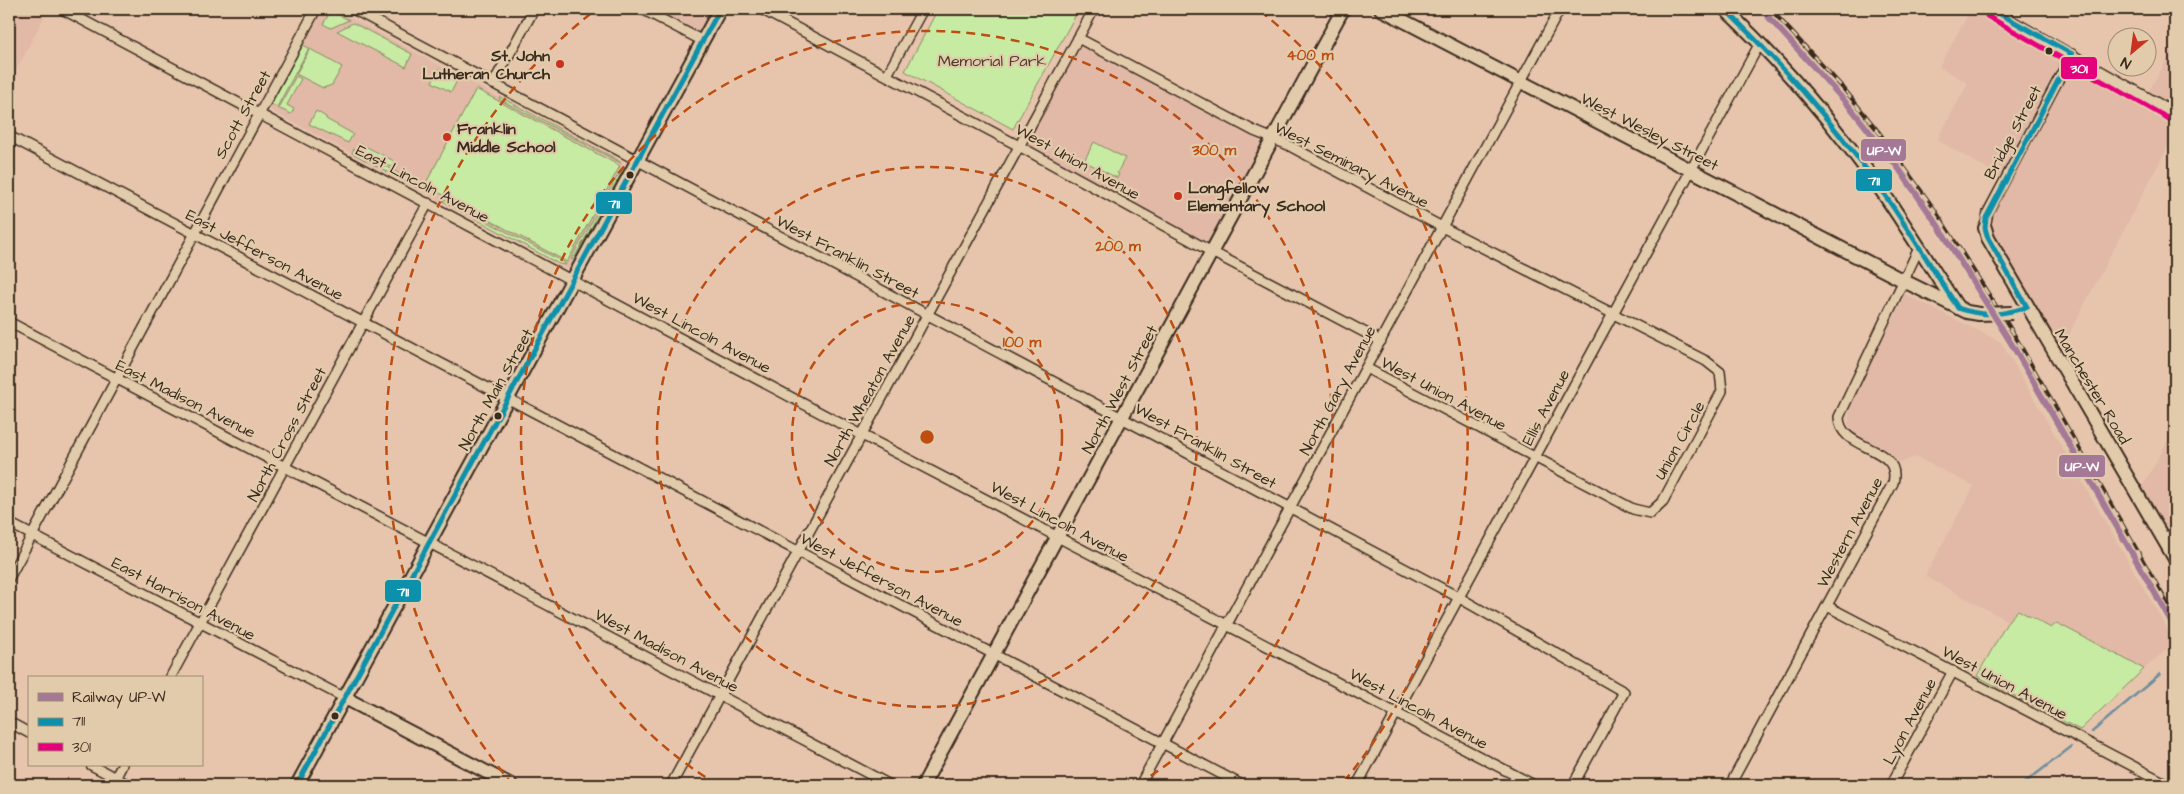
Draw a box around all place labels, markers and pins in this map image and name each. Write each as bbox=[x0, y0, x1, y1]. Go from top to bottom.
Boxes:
place label: St. John Lutheran Church bbox=[422, 45, 551, 85]
unlabelled marker bbox=[2044, 46, 2054, 56]
marker: St. John Lutheran Church bbox=[554, 58, 566, 70]
place label: Franklin Middle School bbox=[457, 118, 556, 158]
marker: Franklin Middle School bbox=[441, 131, 453, 143]
unlabelled marker bbox=[625, 170, 635, 180]
place label: Longfellow Elementary School bbox=[1188, 177, 1326, 218]
marker: Longfellow Elementary School bbox=[1172, 190, 1184, 202]
unlabelled marker bbox=[493, 411, 503, 421]
centre of rings bbox=[918, 428, 936, 446]
unlabelled marker bbox=[330, 711, 340, 721]

